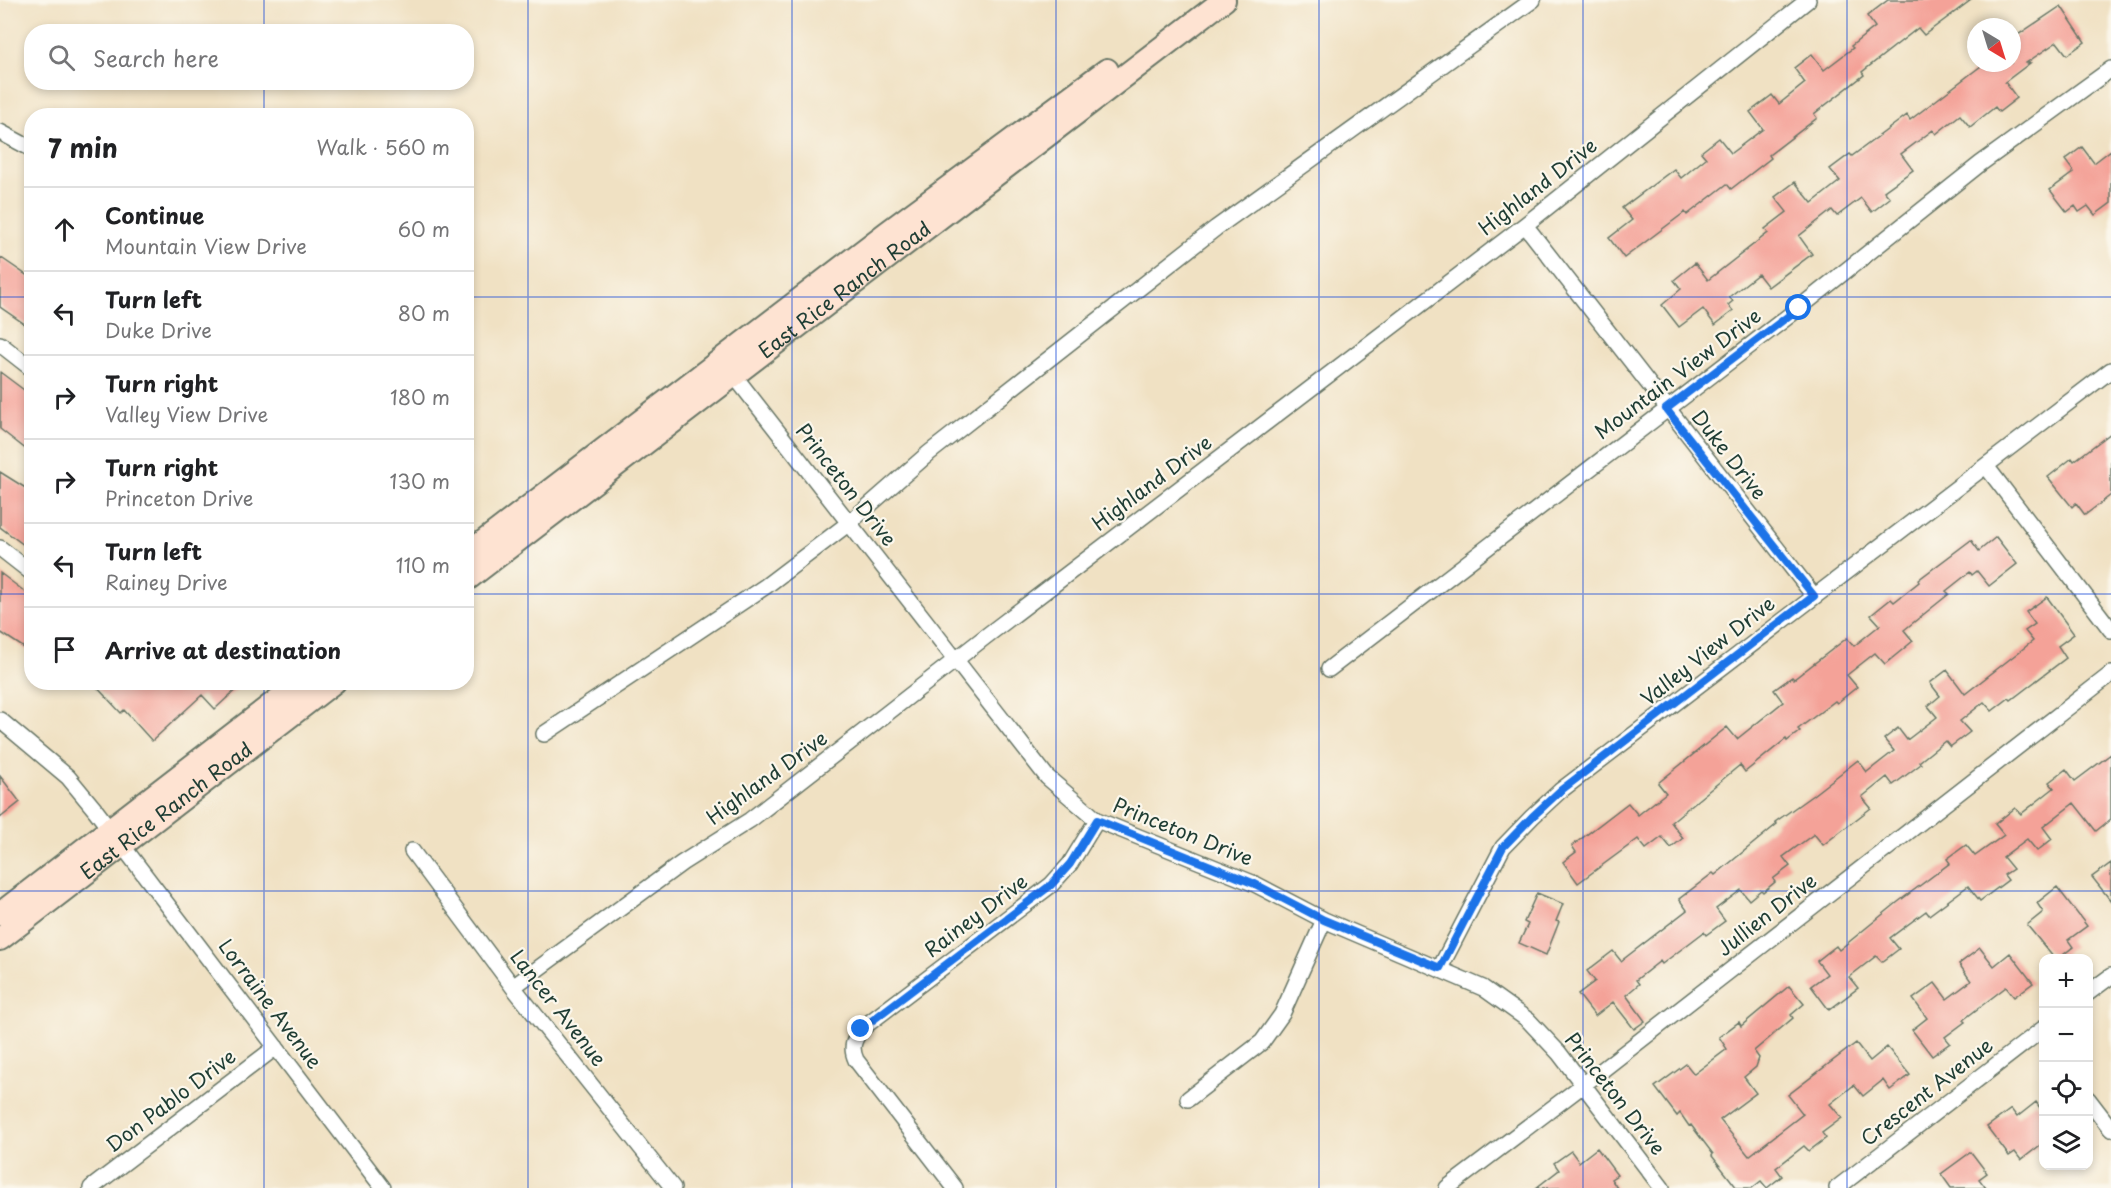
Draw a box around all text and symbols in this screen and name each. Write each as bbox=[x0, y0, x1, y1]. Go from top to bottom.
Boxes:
north arrow bbox=[1967, 18, 2021, 72]
search box bbox=[24, 24, 474, 90]
icon: search bbox=[45, 41, 78, 74]
text: Search here bbox=[93, 41, 219, 74]
text: 7 min bbox=[48, 128, 118, 167]
street label: Highland Drive bbox=[1472, 130, 1603, 242]
text: Walk · 560 m bbox=[316, 132, 450, 162]
text: Continue bbox=[105, 198, 204, 231]
icon: ahead bbox=[48, 213, 81, 246]
text: 60 m bbox=[398, 214, 450, 244]
street label: East Rice Ranch Road bbox=[752, 214, 937, 365]
text: Mountain View Drive bbox=[105, 231, 307, 261]
text: Turn left bbox=[105, 282, 202, 315]
route start bbox=[1785, 294, 1811, 320]
icon: left bbox=[48, 297, 81, 330]
text: 80 m bbox=[398, 298, 450, 328]
street label: Mountain View Drive bbox=[1588, 300, 1767, 446]
text: Duke Drive bbox=[105, 315, 212, 345]
text: Turn right bbox=[105, 366, 218, 399]
icon: right bbox=[48, 381, 81, 414]
text: 180 m bbox=[390, 382, 450, 412]
text: Valley View Drive bbox=[105, 399, 268, 429]
street label: Duke Drive bbox=[1685, 403, 1775, 506]
street label: Princeton Drive bbox=[789, 417, 904, 552]
street label: Highland Drive bbox=[1085, 427, 1218, 537]
text: Turn right bbox=[105, 450, 218, 483]
icon: right bbox=[48, 465, 81, 498]
text: 130 m bbox=[390, 466, 450, 496]
text: Princeton Drive bbox=[105, 483, 253, 513]
text: Turn left bbox=[105, 534, 202, 567]
icon: left bbox=[48, 549, 81, 582]
text: 110 m bbox=[396, 550, 450, 580]
text: Rainey Drive bbox=[105, 567, 228, 597]
street label: Valley View Drive bbox=[1634, 588, 1781, 712]
icon: arrive bbox=[48, 633, 81, 666]
text: Arrive at destination bbox=[105, 633, 341, 666]
street label: Highland Drive bbox=[700, 723, 833, 831]
street label: East Rice Ranch Road bbox=[73, 734, 258, 886]
street label: Princeton Drive bbox=[1109, 789, 1258, 873]
street label: Rainey Drive bbox=[917, 866, 1033, 964]
street label: Jullien Drive bbox=[1710, 866, 1823, 963]
street label: Lorraine Avenue bbox=[212, 932, 330, 1075]
street label: Lancer Avenue bbox=[504, 943, 614, 1072]
map controls bbox=[2039, 954, 2093, 1170]
button: + bbox=[2039, 954, 2093, 1008]
button: − bbox=[2039, 1008, 2093, 1062]
route end bbox=[847, 1015, 873, 1041]
street label: Princeton Drive bbox=[1558, 1026, 1673, 1161]
street label: Crescent Avenue bbox=[1854, 1030, 1999, 1153]
street label: Don Pablo Drive bbox=[99, 1041, 242, 1159]
button: locate bbox=[2039, 1062, 2093, 1116]
button: layers bbox=[2039, 1116, 2093, 1170]

